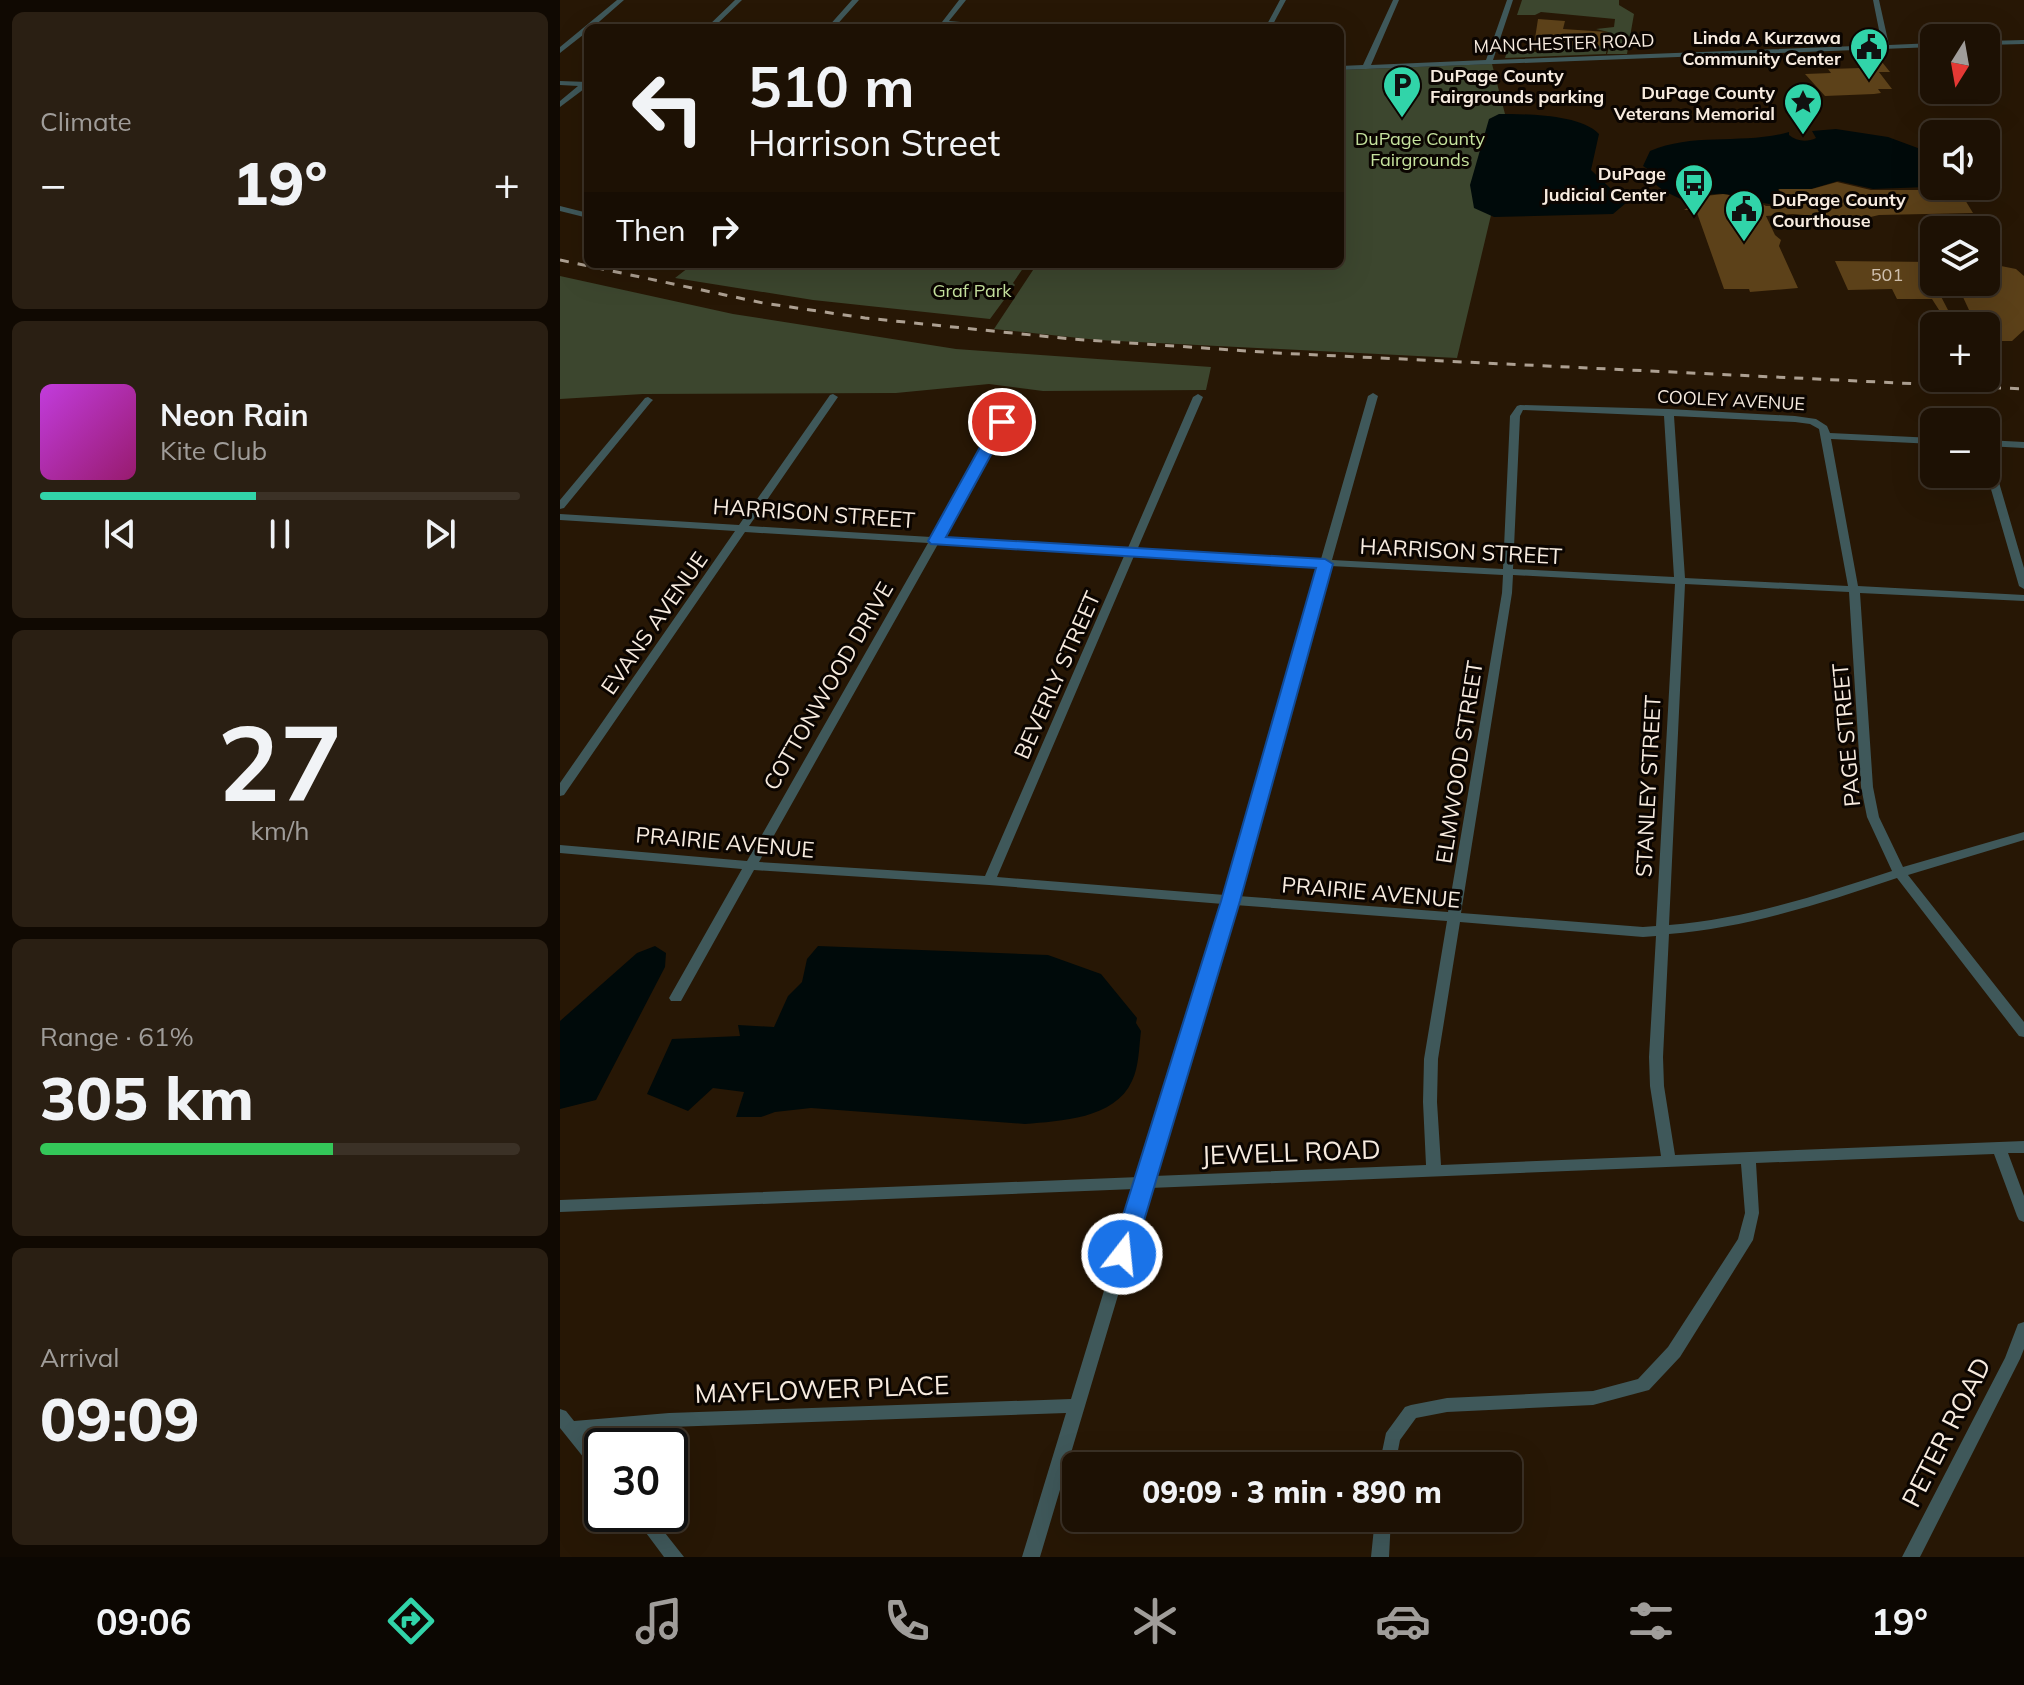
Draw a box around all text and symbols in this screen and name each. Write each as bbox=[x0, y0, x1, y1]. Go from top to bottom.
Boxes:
north arrow bbox=[1920, 24, 2000, 104]
map controls bbox=[1920, 24, 2000, 488]
place label: Linda A Kurzawa Community Center bbox=[1682, 26, 1842, 70]
public building icon: Linda A Kurzawa Community Center bbox=[1848, 26, 1890, 81]
street label: MANCHESTER ROAD bbox=[1473, 28, 1655, 58]
text: 510 m bbox=[748, 51, 915, 121]
icon: left bbox=[616, 56, 720, 160]
parking icon: DuPage County Fairgrounds parking bbox=[1381, 64, 1423, 119]
place label: DuPage County Fairgrounds parking bbox=[1430, 64, 1604, 108]
place label: DuPage County Veterans Memorial bbox=[1613, 81, 1775, 125]
place icon: DuPage County Veterans Memorial bbox=[1782, 81, 1824, 136]
text: Climate bbox=[40, 105, 132, 138]
text: Harrison Street bbox=[748, 120, 1000, 165]
button: sound bbox=[1920, 120, 2000, 200]
park label: DuPage County Fairgrounds bbox=[1355, 127, 1485, 171]
text: 19° bbox=[232, 145, 328, 220]
text: − bbox=[40, 156, 66, 211]
text: + bbox=[494, 156, 520, 211]
place label: DuPage Judicial Center bbox=[1542, 162, 1667, 206]
bus stop icon: DuPage Judicial Center bbox=[1673, 162, 1715, 217]
public building icon: DuPage County Courthouse bbox=[1723, 188, 1765, 243]
place label: DuPage County Courthouse bbox=[1772, 188, 1906, 232]
icon: right bbox=[702, 208, 746, 252]
text: Then bbox=[616, 211, 686, 249]
button: layers bbox=[1920, 216, 2000, 296]
house number: 501 bbox=[1871, 263, 1903, 286]
park label: Graf Park bbox=[932, 279, 1012, 302]
button: + bbox=[1920, 312, 2000, 392]
street label: COOLEY AVENUE bbox=[1656, 385, 1806, 415]
pin bbox=[968, 388, 1036, 456]
text: Neon Rain bbox=[160, 396, 309, 434]
icon: arrive bbox=[980, 400, 1024, 444]
button: − bbox=[1920, 408, 2000, 488]
text: Kite Club bbox=[160, 434, 267, 467]
street label: HARRISON STREET bbox=[712, 492, 916, 534]
icon: previous bbox=[98, 512, 142, 556]
icon: pause bbox=[258, 512, 302, 556]
icon: next bbox=[418, 512, 462, 556]
street label: HARRISON STREET bbox=[1359, 532, 1563, 570]
street label: EVANS AVENUE bbox=[594, 546, 714, 700]
street label: COTTONWOOD DRIVE bbox=[757, 577, 899, 795]
street label: BEVERLY STREET bbox=[1007, 587, 1107, 763]
street label: ELMWOOD STREET bbox=[1429, 659, 1489, 865]
street label: PAGE STREET bbox=[1826, 662, 1866, 808]
street label: STANLEY STREET bbox=[1629, 694, 1667, 878]
text: 27 bbox=[218, 696, 342, 827]
text: km/h bbox=[251, 814, 309, 847]
street label: PRAIRIE AVENUE bbox=[634, 820, 816, 864]
street label: PRAIRIE AVENUE bbox=[1280, 870, 1462, 914]
text: Range · 61% bbox=[40, 1020, 194, 1053]
text: 305 km bbox=[40, 1060, 254, 1135]
street label: JEWELL ROAD bbox=[1201, 1132, 1381, 1172]
position arrow bbox=[1080, 1212, 1164, 1296]
text: Arrival bbox=[40, 1341, 120, 1374]
street label: PETER ROAD bbox=[1894, 1352, 1998, 1512]
street label: MAYFLOWER PLACE bbox=[694, 1368, 950, 1410]
text: 09:09 bbox=[40, 1381, 200, 1456]
speed limit sign: 30 bbox=[584, 1428, 688, 1532]
text: 09:09 · 3 min · 890 m bbox=[1142, 1473, 1442, 1511]
icon: directions bbox=[383, 1593, 439, 1649]
icon: music bbox=[631, 1593, 687, 1649]
icon: phone bbox=[879, 1593, 935, 1649]
icon: climate bbox=[1127, 1593, 1183, 1649]
icon: car bbox=[1375, 1593, 1431, 1649]
icon: filters bbox=[1623, 1593, 1679, 1649]
text: 09:06 bbox=[96, 1599, 191, 1644]
text: 19° bbox=[1871, 1599, 1928, 1644]

